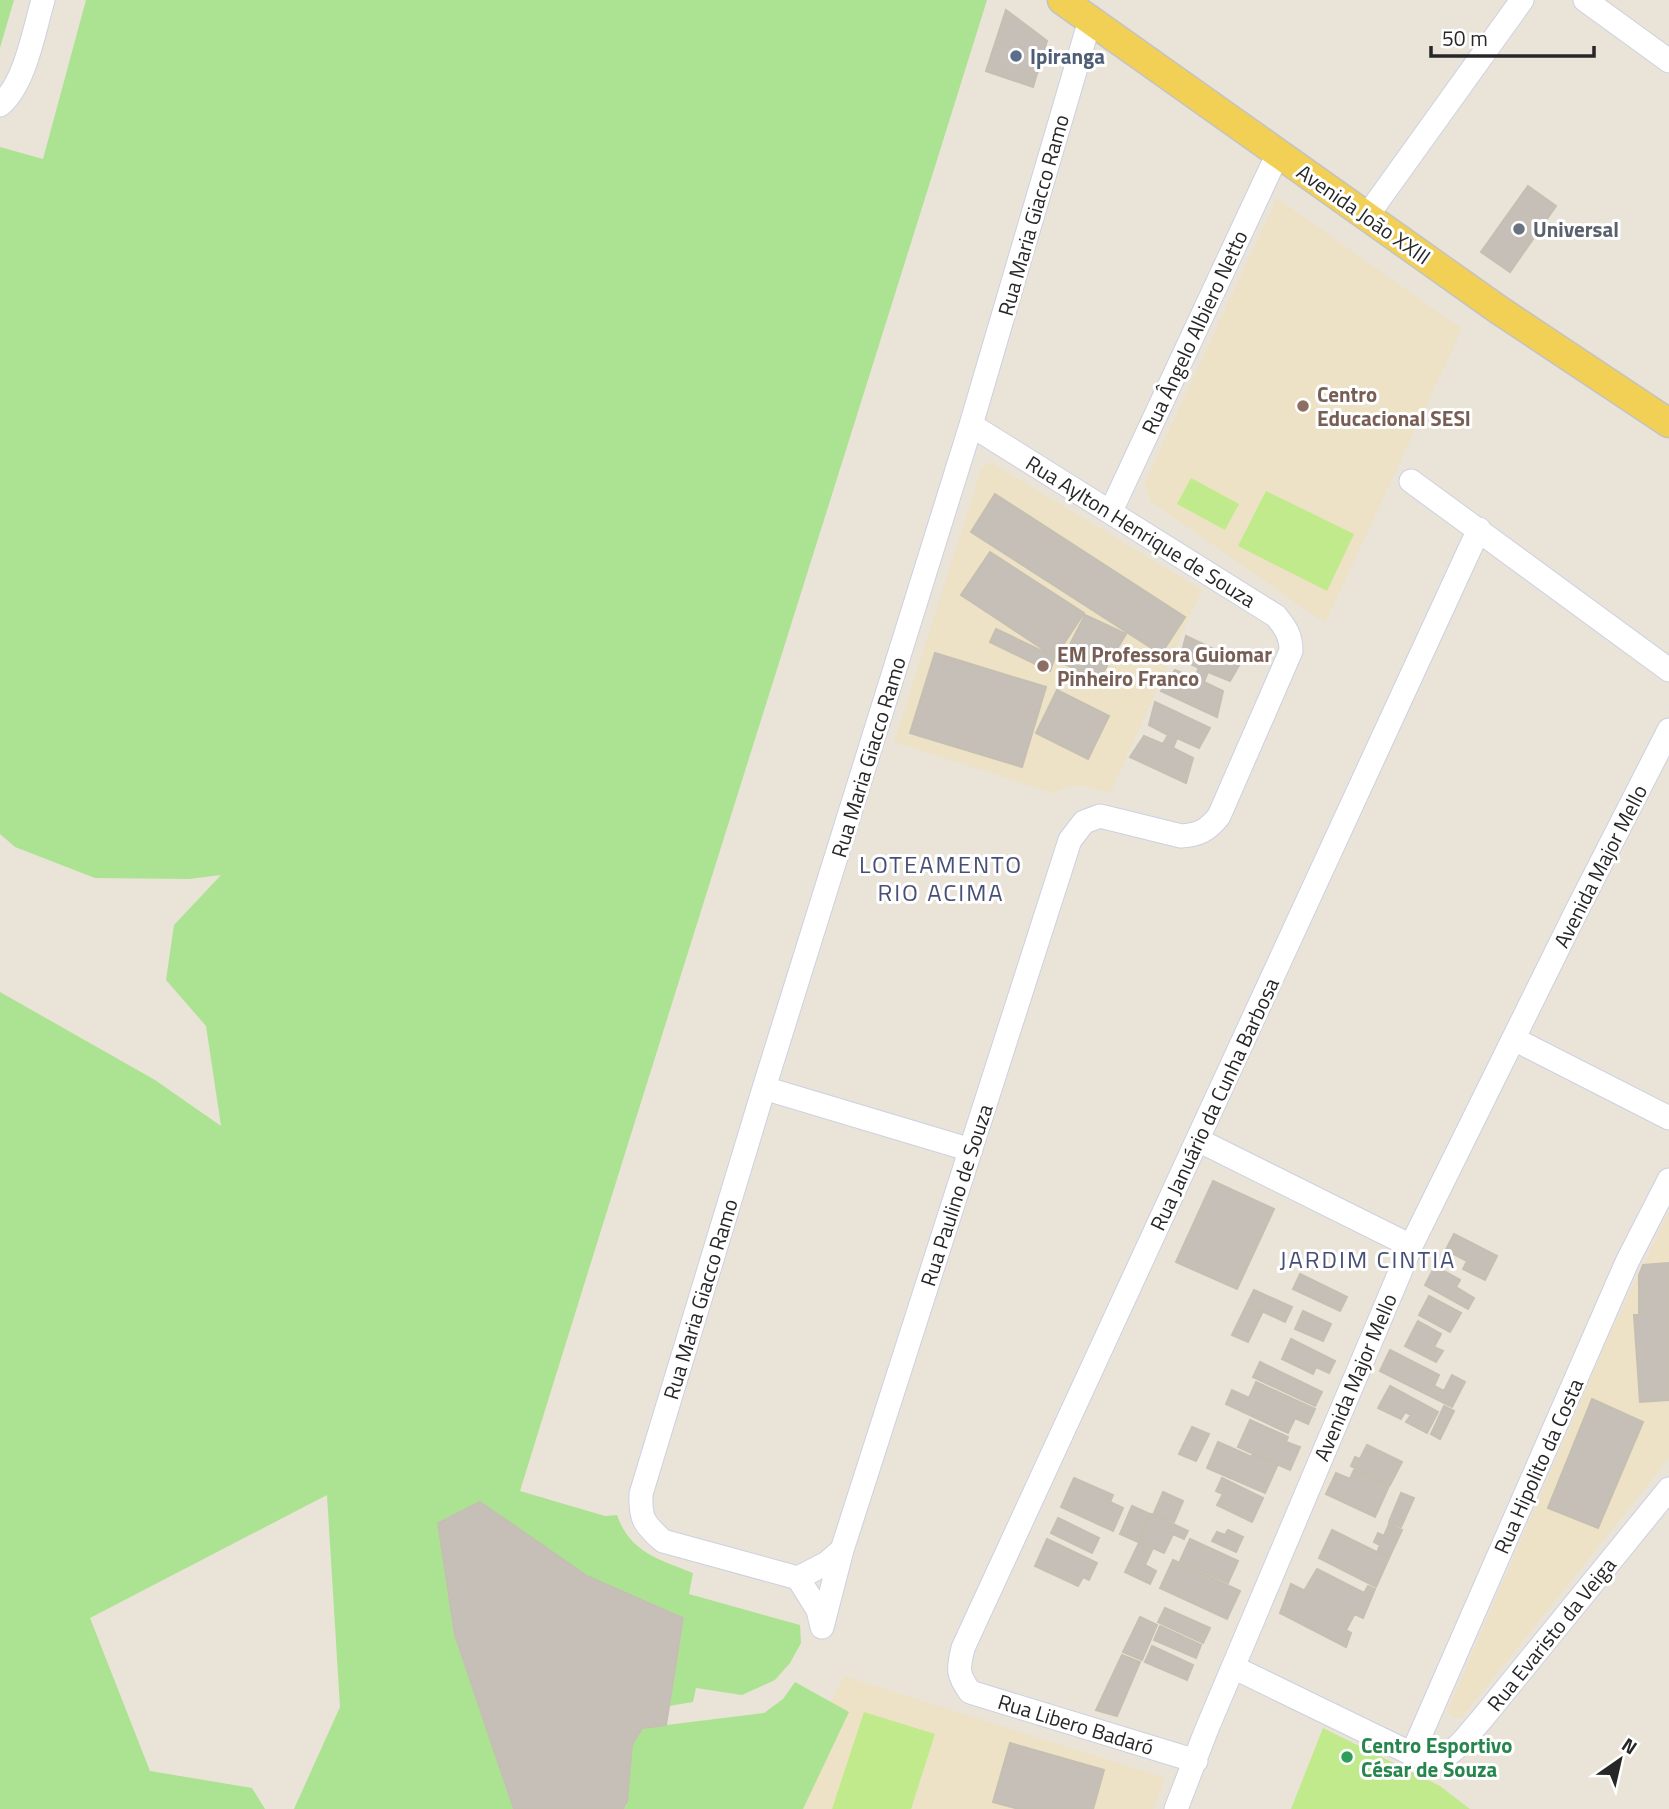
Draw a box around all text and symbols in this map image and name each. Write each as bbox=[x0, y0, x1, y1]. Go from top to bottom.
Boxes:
scale bar bbox=[1431, 14, 1594, 58]
text: 50 m bbox=[1442, 22, 1488, 54]
place label: Ipiranga bbox=[1030, 40, 1105, 72]
marker: Ipiranga bbox=[1008, 48, 1024, 64]
street label: Rua Maria Giacco Ramo bbox=[989, 110, 1077, 320]
street label: Avenida João XXIII bbox=[1291, 156, 1437, 272]
place label: Universal bbox=[1533, 213, 1619, 245]
marker: Universal bbox=[1511, 221, 1527, 237]
street label: Rua Ângelo Albiero Netto bbox=[1133, 225, 1255, 439]
place label: Centro Educacional SESI bbox=[1317, 378, 1471, 434]
marker: Centro Educacional SESI bbox=[1295, 398, 1311, 414]
street label: Rua Aylton Henrique de Souza bbox=[1020, 447, 1263, 615]
place label: EM Professora Guiomar Pinheiro Franco bbox=[1057, 638, 1272, 694]
street label: Rua Maria Giacco Ramo bbox=[822, 653, 914, 861]
marker: EM Professora Guiomar Pinheiro Franco bbox=[1035, 658, 1051, 674]
street label: Avenida Major Mello bbox=[1545, 779, 1655, 953]
district label: LOTEAMENTO RIO ACIMA bbox=[859, 846, 1023, 910]
street label: Rua Januário da Cunha Barbosa bbox=[1141, 972, 1287, 1236]
street label: Rua Paulino de Souza bbox=[911, 1099, 1001, 1290]
street label: Rua Maria Giacco Ramo bbox=[654, 1195, 746, 1403]
district label: JARDIM CINTIA bbox=[1280, 1241, 1456, 1277]
street label: Avenida Major Mello bbox=[1305, 1288, 1405, 1466]
street label: Rua Hipolito da Costa bbox=[1485, 1373, 1591, 1559]
street label: Rua Evaristo da Veiga bbox=[1479, 1550, 1624, 1718]
street label: Rua Libero Badaró bbox=[994, 1685, 1158, 1763]
north arrow bbox=[1585, 1725, 1655, 1795]
place label: Centro Esportivo César de Souza bbox=[1361, 1729, 1512, 1785]
text: N bbox=[1616, 1730, 1643, 1761]
marker: Centro Esportivo César de Souza bbox=[1339, 1749, 1355, 1765]

